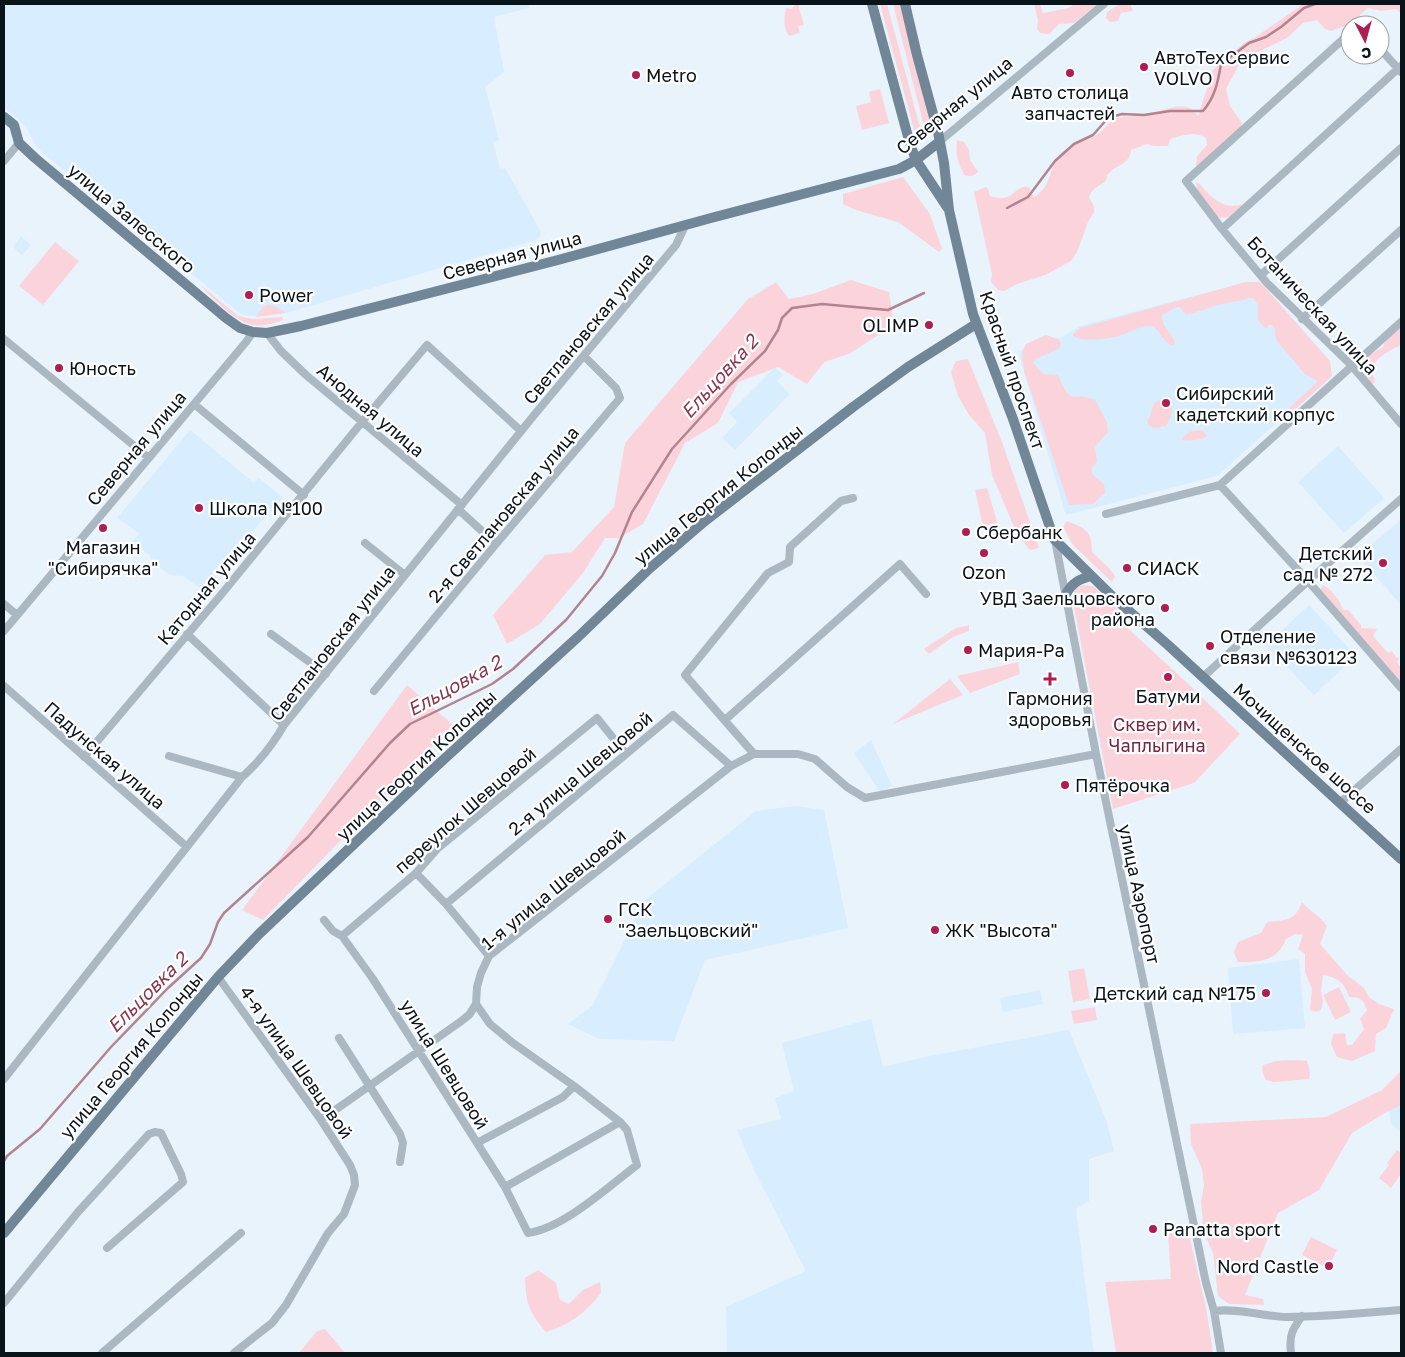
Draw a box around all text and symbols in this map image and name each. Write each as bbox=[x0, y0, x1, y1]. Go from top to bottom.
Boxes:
north arrow bbox=[1340, 15, 1390, 65]
text: С bbox=[1361, 44, 1372, 62]
place label: АвтоТехСервис VOLVO bbox=[1154, 46, 1290, 89]
street label: Северная улица bbox=[892, 51, 1016, 159]
marker: АвтоТехСервис VOLVO bbox=[1138, 61, 1150, 73]
place label: Metro bbox=[646, 64, 697, 86]
marker: Авто столица запчастей bbox=[1064, 67, 1076, 79]
marker: Metro bbox=[630, 69, 642, 81]
place label: Авто столица запчастей bbox=[1011, 81, 1129, 124]
street label: улица Залесского bbox=[64, 158, 200, 278]
street label: Северная улица bbox=[440, 226, 584, 284]
street label: Ботаническая улица bbox=[1243, 231, 1383, 379]
street label: Светлановская улица bbox=[518, 248, 658, 408]
place label: Power bbox=[259, 284, 313, 306]
street label: Красный проспект bbox=[976, 288, 1051, 452]
marker: Power bbox=[243, 289, 255, 301]
place label: OLIMP bbox=[862, 314, 919, 336]
marker: OLIMP bbox=[923, 319, 935, 331]
water label: Ельцовка 2 bbox=[676, 328, 764, 422]
place label: Юность bbox=[69, 357, 136, 379]
street label: Анодная улица bbox=[313, 359, 429, 461]
marker: Юность bbox=[53, 362, 65, 374]
place label: Сибирский кадетский корпус bbox=[1176, 382, 1335, 425]
street label: Северная улица bbox=[82, 386, 190, 510]
marker: Сибирский кадетский корпус bbox=[1160, 397, 1172, 409]
street label: улица Георгия Колонды bbox=[629, 419, 807, 569]
street label: 2-я Светлановская улица bbox=[423, 421, 583, 607]
place label: Школа №100 bbox=[209, 497, 323, 519]
marker: Школа №100 bbox=[193, 502, 205, 514]
place label: Сбербанк bbox=[976, 521, 1063, 543]
marker: Магазин "Сибирячка" bbox=[97, 522, 109, 534]
marker: Сбербанк bbox=[960, 526, 972, 538]
street label: Катодная улица bbox=[152, 527, 260, 649]
place label: Магазин "Сибирячка" bbox=[48, 536, 158, 579]
place label: Детский сад № 272 bbox=[1283, 542, 1373, 585]
marker: Ozon bbox=[978, 547, 990, 559]
place label: СИАСК bbox=[1137, 557, 1200, 579]
marker: Детский сад № 272 bbox=[1377, 557, 1389, 569]
street label: Светлановская улица bbox=[265, 561, 399, 725]
place label: Ozon bbox=[962, 561, 1006, 583]
marker: СИАСК bbox=[1121, 562, 1133, 574]
place label: УВД Заельцовского района bbox=[980, 587, 1155, 630]
marker: УВД Заельцовского района bbox=[1159, 602, 1171, 614]
place label: Отделение связи №630123 bbox=[1220, 625, 1357, 668]
place label: Мария-Ра bbox=[978, 639, 1065, 661]
marker: Отделение связи №630123 bbox=[1204, 640, 1216, 652]
marker: Мария-Ра bbox=[962, 644, 974, 656]
water label: Ельцовка 2 bbox=[403, 649, 507, 720]
marker: Батуми bbox=[1162, 671, 1174, 683]
marker: Гармония здоровья bbox=[1044, 673, 1056, 685]
street label: Мочищенское шоссе bbox=[1229, 678, 1381, 818]
street label: улица Георгия Колонды bbox=[331, 685, 501, 845]
place label: Батуми bbox=[1135, 685, 1201, 707]
place label: Гармония здоровья bbox=[1007, 687, 1093, 730]
street label: Падунская улица bbox=[40, 696, 170, 814]
street label: 2-я улица Шевцовой bbox=[504, 706, 656, 840]
park label: Сквер им. Чаплыгина bbox=[1108, 713, 1206, 756]
street label: переулок Шевцовой bbox=[390, 743, 540, 877]
place label: Пятёрочка bbox=[1075, 774, 1170, 796]
marker: Пятёрочка bbox=[1059, 779, 1071, 791]
street label: улица Аэропорт bbox=[1114, 822, 1166, 966]
street label: 1-я улица Шевцовой bbox=[476, 824, 630, 954]
place label: ГСК "Заельцовский" bbox=[618, 898, 758, 941]
marker: ГСК "Заельцовский" bbox=[602, 913, 614, 925]
place label: ЖК "Высота" bbox=[945, 919, 1058, 941]
marker: ЖК "Высота" bbox=[929, 924, 941, 936]
water label: Ельцовка 2 bbox=[102, 946, 193, 1037]
street label: улица Георгия Колонды bbox=[55, 967, 207, 1143]
street label: 4-я улица Шевцовой bbox=[236, 981, 358, 1143]
place label: Детский сад №175 bbox=[1094, 982, 1256, 1004]
marker: Детский сад №175 bbox=[1260, 987, 1272, 999]
street label: улица Шевцовой bbox=[396, 995, 494, 1133]
place label: Panatta sport bbox=[1163, 1218, 1281, 1240]
marker: Panatta sport bbox=[1147, 1223, 1159, 1235]
place label: Nord Castle bbox=[1217, 1255, 1319, 1277]
marker: Nord Castle bbox=[1323, 1260, 1335, 1272]

